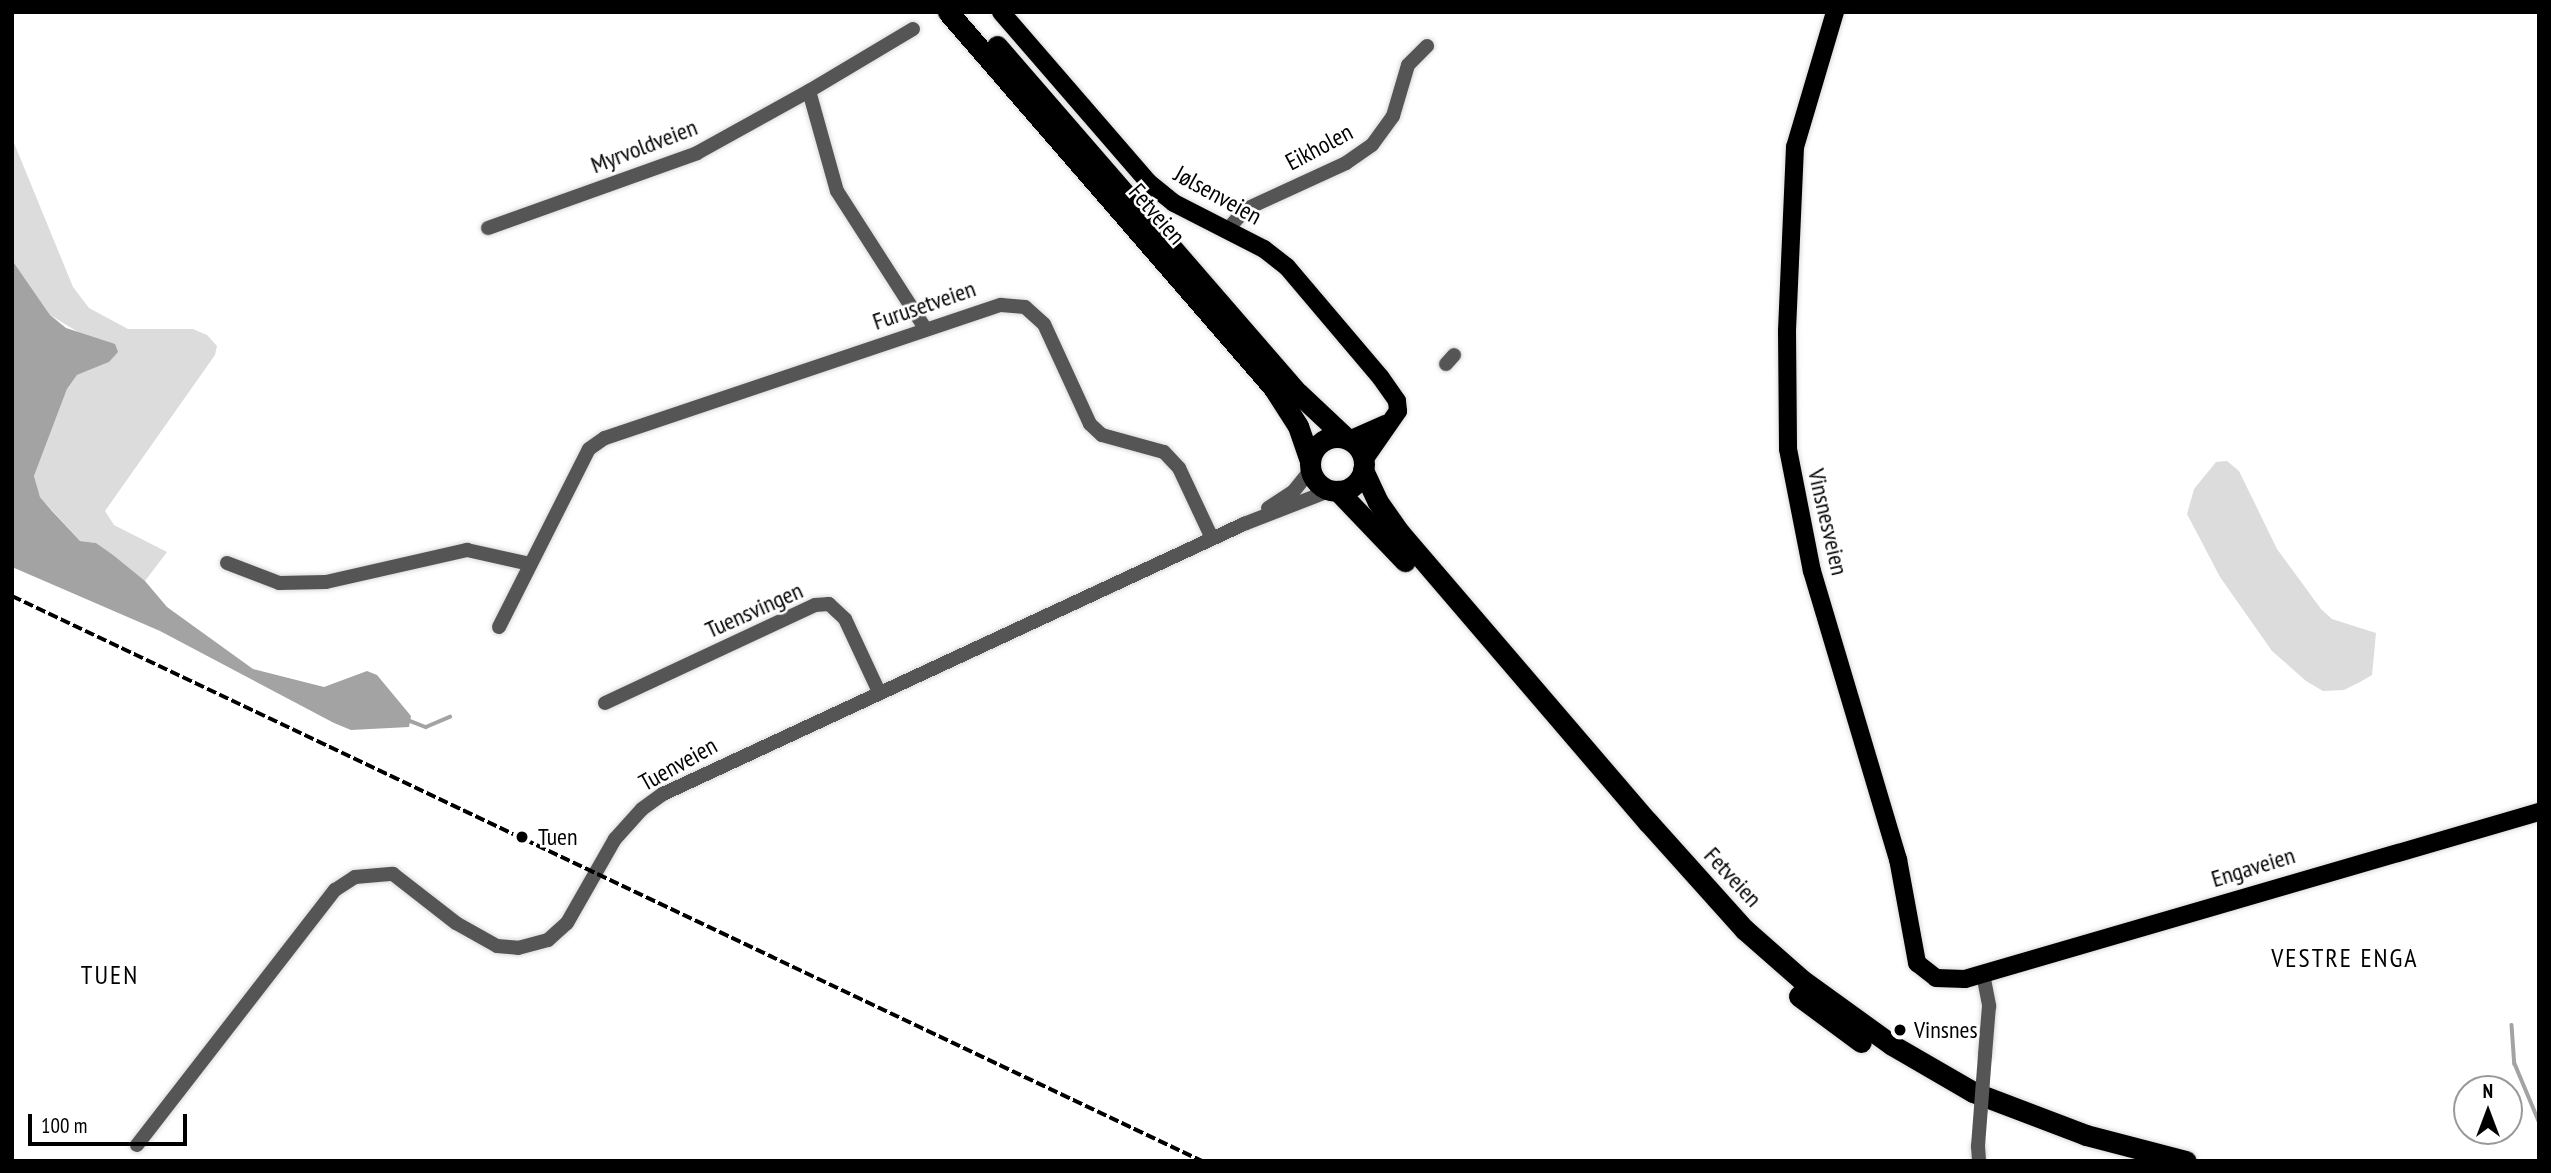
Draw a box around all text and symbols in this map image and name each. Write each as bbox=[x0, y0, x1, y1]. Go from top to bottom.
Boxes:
street label: Myrvoldveien bbox=[587, 113, 701, 179]
street label: Eikholen bbox=[1281, 117, 1357, 177]
street label: Jølsenveien bbox=[1169, 159, 1267, 231]
street label: Fetveien bbox=[1123, 178, 1191, 250]
street label: Furusetveien bbox=[869, 274, 979, 336]
street label: Vinsnesveien bbox=[1802, 466, 1854, 578]
street label: Tuensvingen bbox=[701, 576, 807, 644]
street label: Tuenveien bbox=[634, 731, 722, 797]
place label: Tuen bbox=[538, 823, 578, 851]
marker: Tuen bbox=[512, 827, 532, 847]
street label: Fetveien bbox=[1698, 841, 1768, 913]
street label: Engaveien bbox=[2208, 841, 2298, 893]
district label: VESTRE ENGA bbox=[2273, 942, 2417, 974]
district label: TUEN bbox=[81, 959, 139, 991]
place label: Vinsnes bbox=[1914, 1016, 1978, 1044]
marker: Vinsnes bbox=[1892, 1022, 1908, 1038]
north arrow bbox=[2453, 1075, 2523, 1145]
text: N bbox=[2483, 1079, 2493, 1103]
scale bar bbox=[32, 1100, 191, 1144]
text: 100 m bbox=[41, 1112, 87, 1139]

